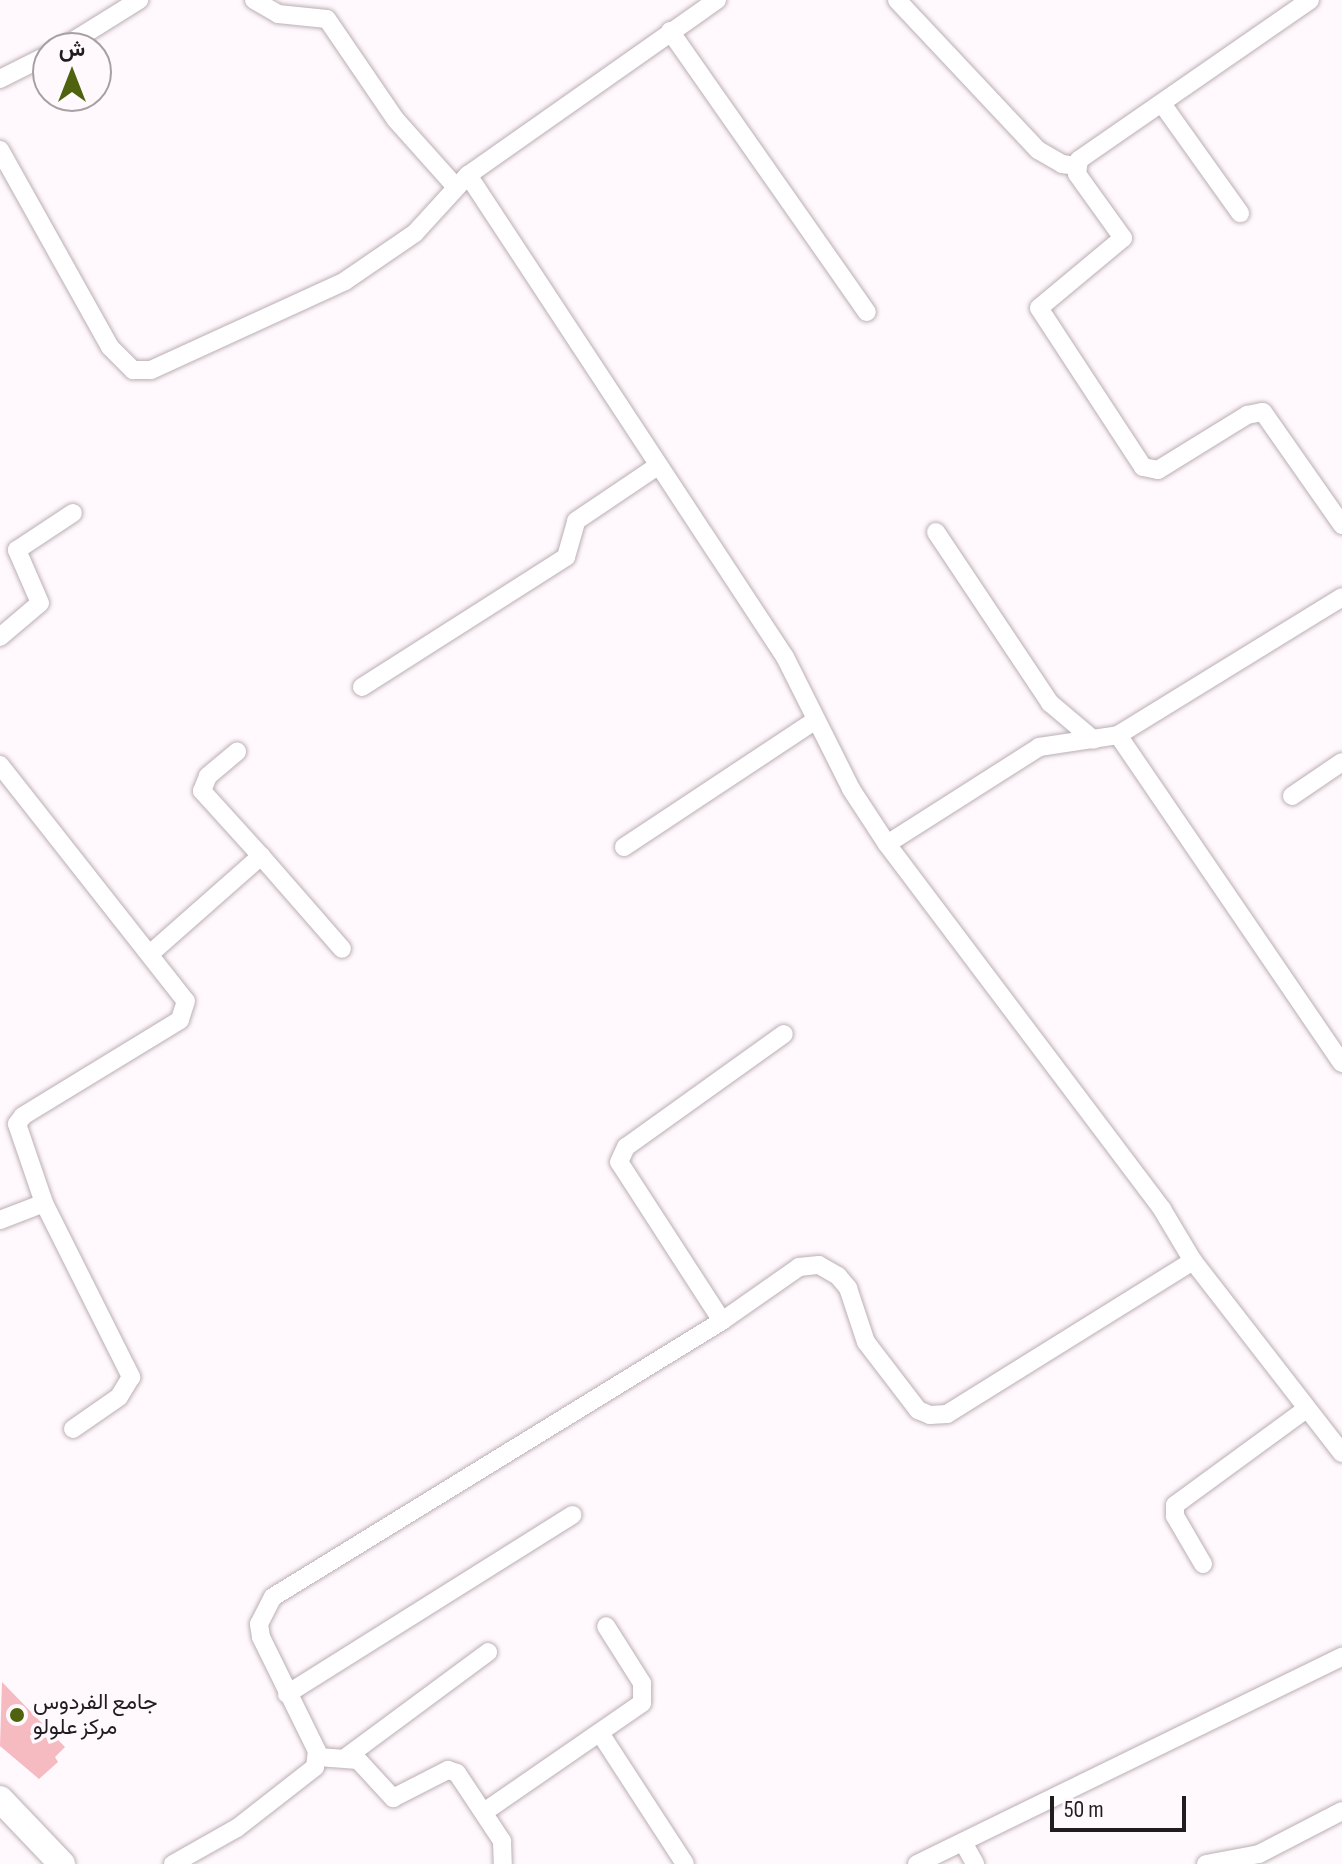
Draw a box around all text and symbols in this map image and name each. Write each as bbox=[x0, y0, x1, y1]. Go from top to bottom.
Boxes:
north arrow bbox=[32, 32, 112, 112]
text: ش bbox=[59, 36, 85, 63]
place label: جامع الفردوس مركز علولو bbox=[33, 1689, 157, 1740]
marker: جامع الفردوس مركز علولو bbox=[8, 1706, 26, 1724]
scale bar bbox=[1054, 1780, 1190, 1830]
text: 50 m bbox=[1064, 1795, 1104, 1824]

